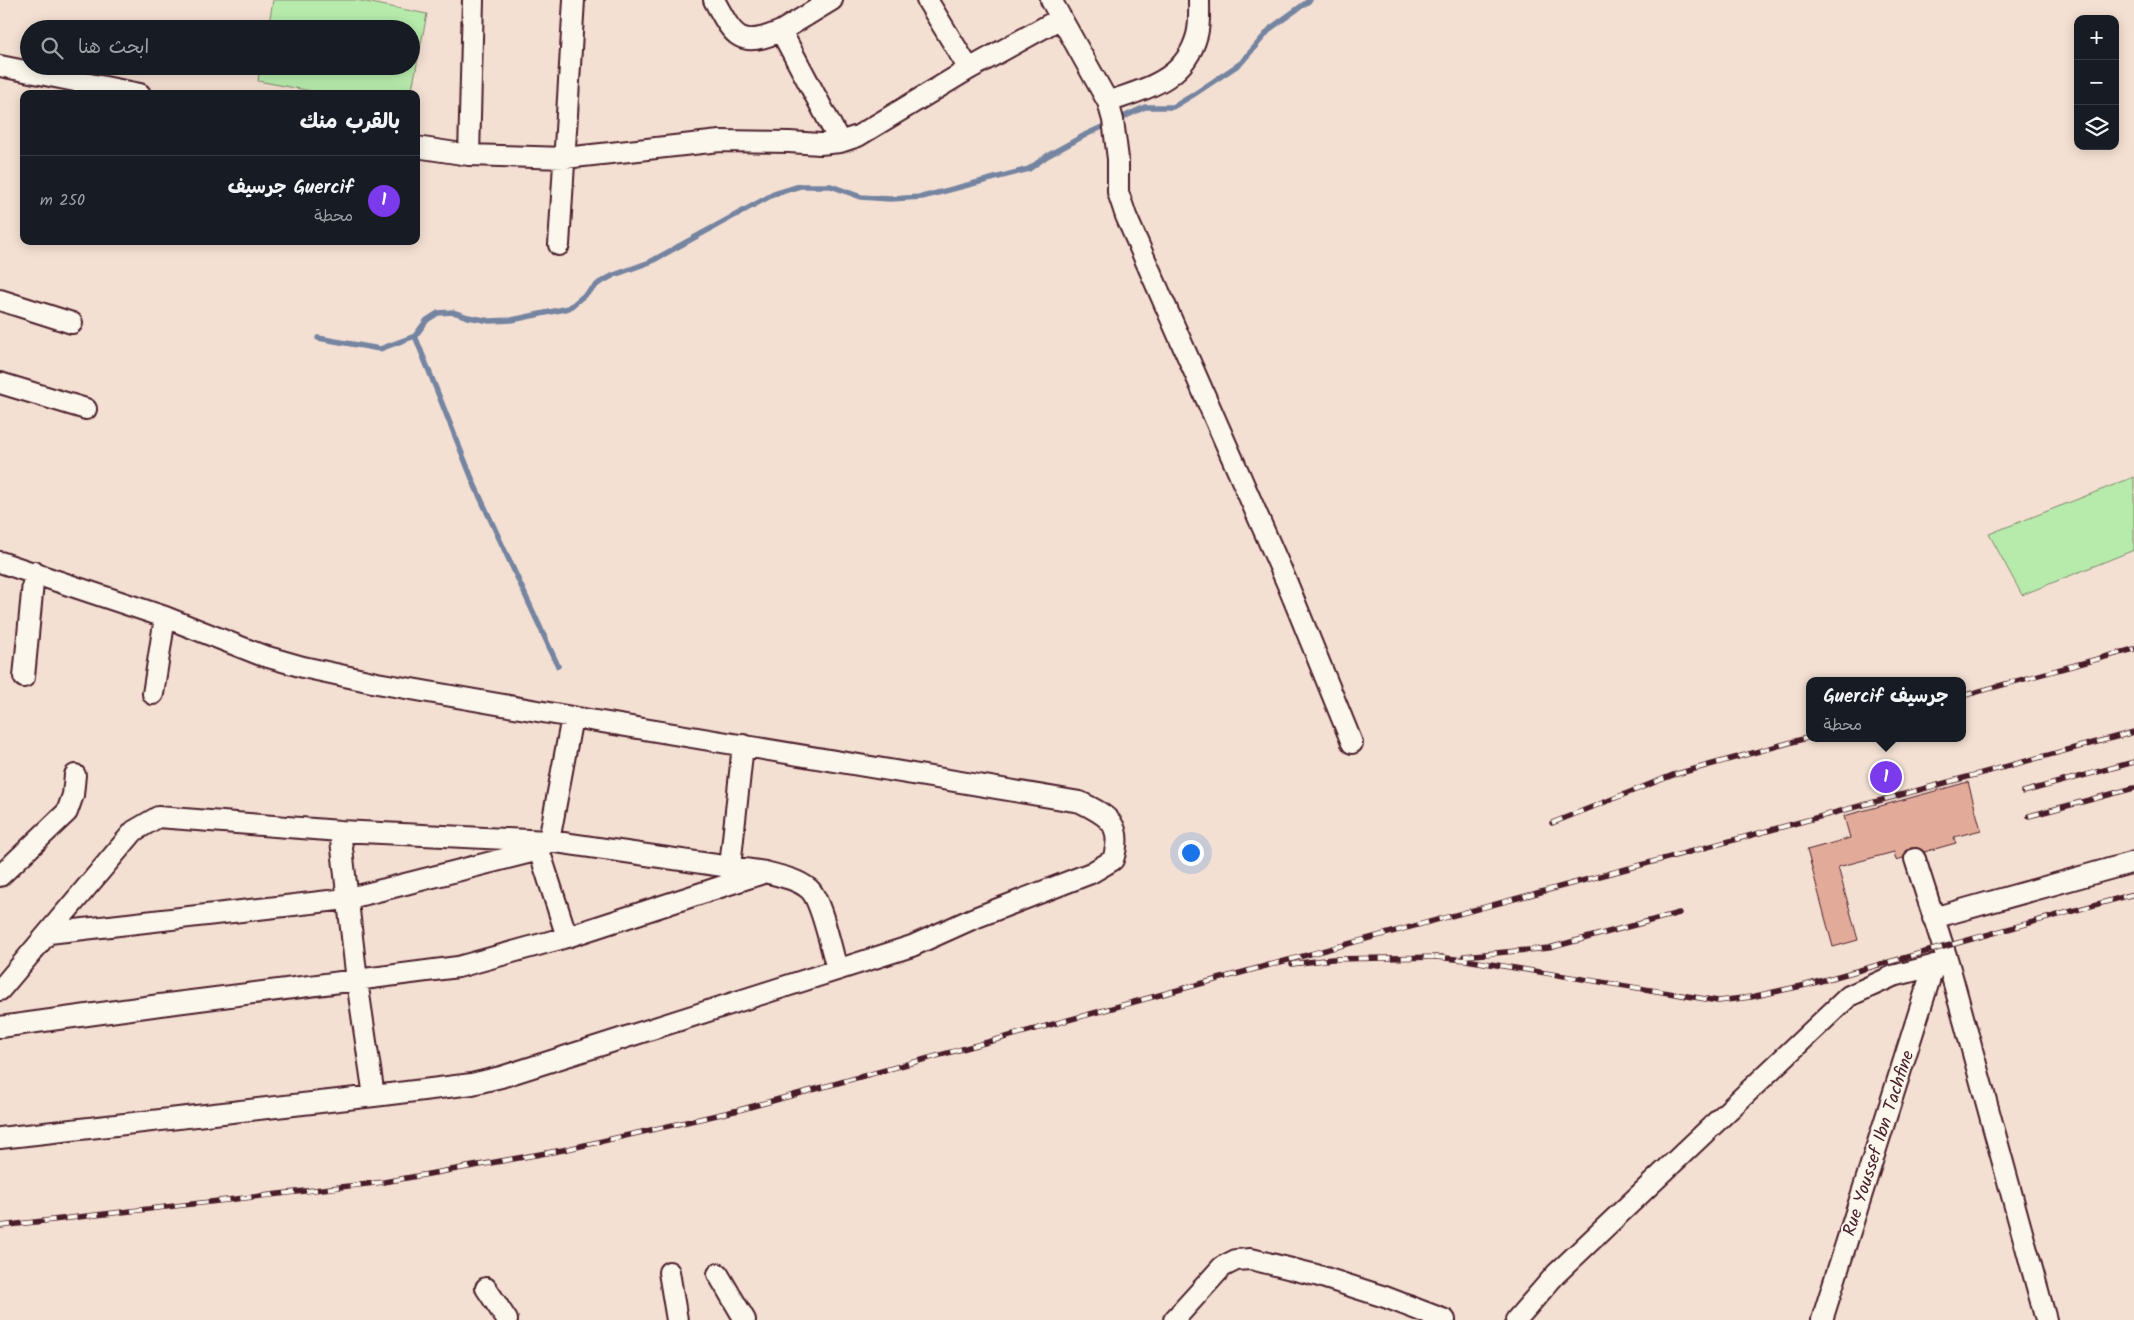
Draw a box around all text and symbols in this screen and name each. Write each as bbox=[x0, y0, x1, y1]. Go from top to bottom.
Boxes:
map controls bbox=[2074, 15, 2119, 150]
button: + bbox=[2074, 15, 2119, 60]
search box bbox=[20, 20, 420, 75]
text: ابحث هنا bbox=[78, 33, 149, 63]
icon: search bbox=[38, 34, 66, 62]
button: − bbox=[2074, 60, 2119, 105]
button: layers bbox=[2074, 105, 2119, 150]
text: بالقرب منك bbox=[300, 106, 400, 139]
text: Guercif جرسيف bbox=[228, 173, 353, 203]
text: 250 m bbox=[40, 188, 85, 213]
text: 1 bbox=[382, 188, 386, 213]
text: محطة bbox=[314, 204, 353, 229]
popup bbox=[1806, 677, 1966, 742]
text: Guercif جرسيف bbox=[1823, 682, 1949, 712]
text: محطة bbox=[1823, 713, 1862, 738]
pin: 1 bbox=[1870, 758, 1902, 796]
your location bbox=[1178, 840, 1204, 866]
street label: Rue Youssef Ibn Tachfine bbox=[1836, 1047, 1923, 1240]

